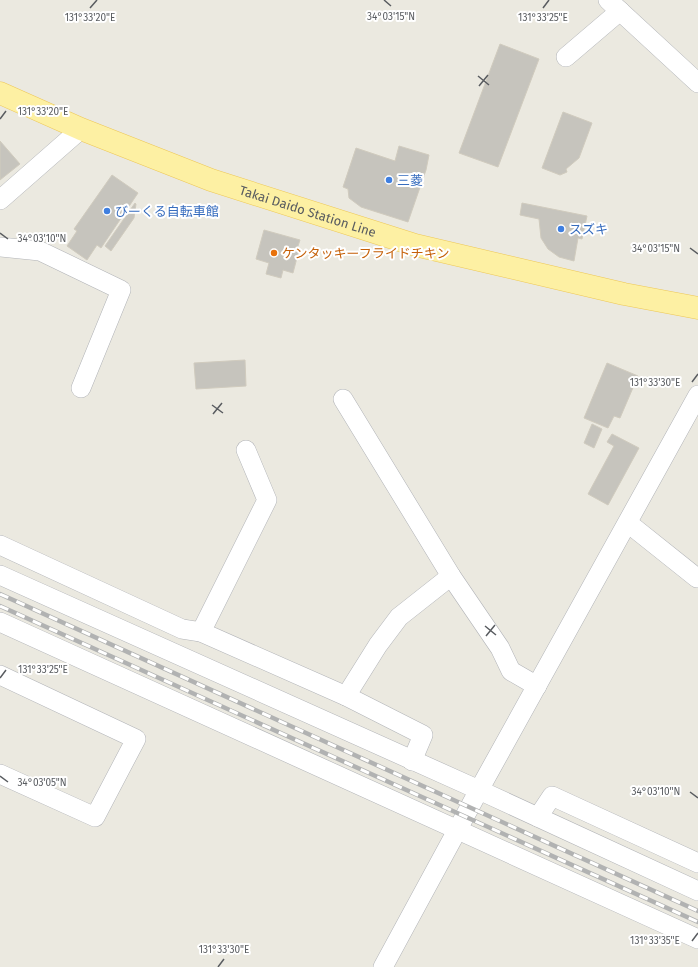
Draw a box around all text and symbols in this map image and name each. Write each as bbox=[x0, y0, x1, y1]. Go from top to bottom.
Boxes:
text: 34°03'15"N bbox=[367, 11, 415, 23]
text: 131°33'20"E bbox=[65, 12, 115, 24]
text: 131°33'25"E bbox=[518, 12, 568, 24]
text: 131°33'20"E bbox=[18, 106, 68, 118]
place label: 三菱 bbox=[397, 173, 423, 188]
marker: 三菱 bbox=[384, 175, 394, 185]
street label: Takai Daido Station Line bbox=[238, 182, 378, 240]
place label: びーくる自転車館 bbox=[115, 204, 219, 219]
marker: びーくる自転車館 bbox=[102, 206, 112, 216]
place label: スズキ bbox=[569, 222, 608, 237]
marker: スズキ bbox=[556, 224, 566, 234]
text: 34°03'10"N bbox=[18, 233, 66, 245]
text: 34°03'15"N bbox=[632, 243, 680, 255]
place label: ケンタッキーフライドチキン bbox=[282, 246, 449, 261]
marker: ケンタッキーフライドチキン bbox=[269, 248, 279, 258]
text: 131°33'30"E bbox=[630, 377, 680, 389]
text: 131°33'25"E bbox=[18, 664, 68, 676]
text: 34°03'05"N bbox=[17, 777, 67, 789]
text: 34°03'10"N bbox=[632, 786, 680, 798]
text: 131°33'35"E bbox=[630, 935, 680, 947]
text: 131°33'30"E bbox=[199, 944, 249, 956]

